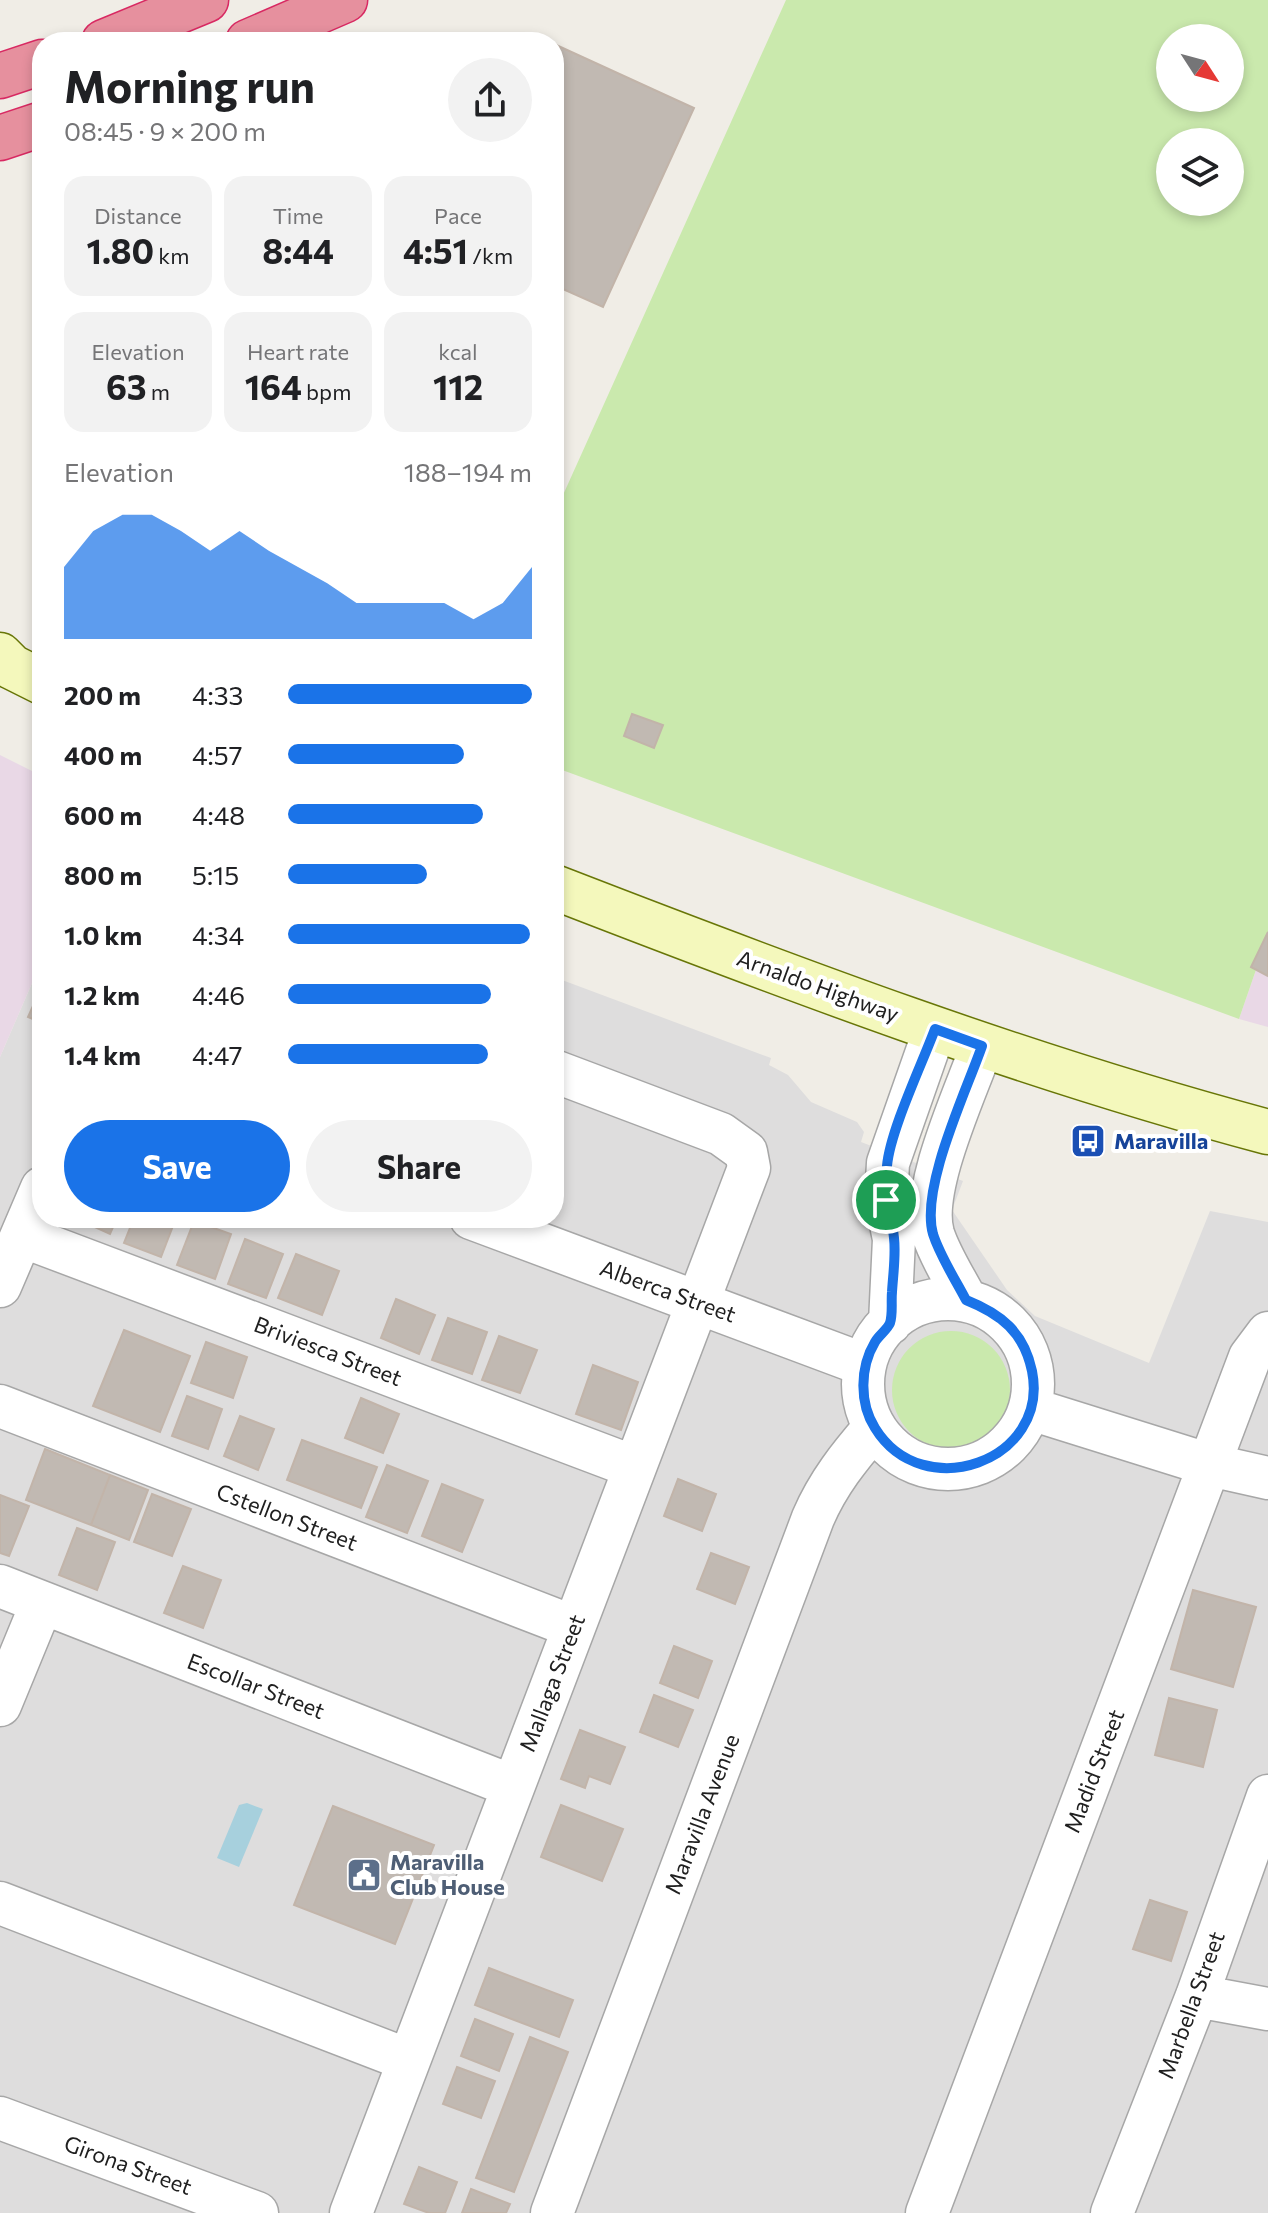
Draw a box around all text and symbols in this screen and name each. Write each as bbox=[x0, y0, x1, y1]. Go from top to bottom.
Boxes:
north arrow bbox=[1156, 24, 1244, 112]
map controls bbox=[1156, 24, 1244, 216]
text: Morning run bbox=[64, 58, 315, 112]
button: share bbox=[448, 58, 532, 142]
text: 08:45 · 9 × 200 m bbox=[64, 115, 266, 146]
button: layers bbox=[1156, 128, 1244, 216]
text: Distance bbox=[94, 202, 182, 229]
text: Time bbox=[273, 202, 323, 229]
text: Pace bbox=[434, 202, 482, 229]
text: 1.80 bbox=[87, 229, 154, 271]
text: 8:44 bbox=[262, 229, 334, 271]
text: 4:51 bbox=[403, 229, 468, 271]
text: km bbox=[154, 242, 189, 269]
text: /km bbox=[468, 242, 513, 269]
text: Elevation bbox=[92, 338, 184, 365]
text: Heart rate bbox=[247, 338, 349, 365]
text: kcal bbox=[438, 338, 478, 365]
text: 63 bbox=[106, 365, 147, 407]
text: 164 bbox=[245, 365, 302, 407]
text: 112 bbox=[433, 365, 483, 407]
text: m bbox=[147, 378, 170, 405]
text: bpm bbox=[302, 378, 351, 405]
text: Elevation bbox=[64, 456, 174, 487]
text: 188–194 m bbox=[404, 456, 532, 487]
text: 200 m bbox=[64, 679, 141, 710]
text: 4:33 bbox=[192, 679, 243, 710]
text: 400 m bbox=[64, 739, 142, 770]
text: 4:57 bbox=[192, 739, 242, 770]
text: 600 m bbox=[64, 799, 142, 830]
text: 4:48 bbox=[192, 799, 245, 830]
text: 800 m bbox=[64, 859, 142, 890]
text: 5:15 bbox=[192, 859, 239, 890]
text: 1.0 km bbox=[64, 919, 142, 950]
text: 4:34 bbox=[192, 919, 244, 950]
street label: Arnaldo Highway bbox=[734, 944, 903, 1027]
text: 1.2 km bbox=[64, 979, 140, 1010]
text: 4:46 bbox=[192, 979, 245, 1010]
text: 1.4 km bbox=[64, 1039, 141, 1070]
text: 4:47 bbox=[192, 1039, 243, 1070]
button: Save bbox=[64, 1120, 290, 1212]
button: Share bbox=[306, 1120, 532, 1212]
bus stop icon: Maravilla bbox=[1069, 1122, 1107, 1160]
place label: Maravilla bbox=[1114, 1127, 1208, 1154]
pin bbox=[852, 1166, 920, 1234]
icon: arrive bbox=[864, 1178, 908, 1222]
street label: Alberca Street bbox=[597, 1253, 740, 1328]
street label: Briviesca Street bbox=[251, 1310, 406, 1391]
street label: Cstellon Street bbox=[213, 1477, 361, 1556]
street label: Mallaga Street bbox=[513, 1610, 590, 1755]
street label: Escollar Street bbox=[184, 1647, 329, 1724]
street label: Madid Street bbox=[1058, 1705, 1129, 1836]
street label: Maravilla Avenue bbox=[659, 1730, 744, 1898]
place label: Maravilla Club House bbox=[390, 1848, 505, 1900]
public building icon: Maravilla Club House bbox=[345, 1856, 383, 1894]
street label: Marbella Street bbox=[1151, 1927, 1230, 2082]
street label: Girona Street bbox=[61, 2129, 196, 2200]

